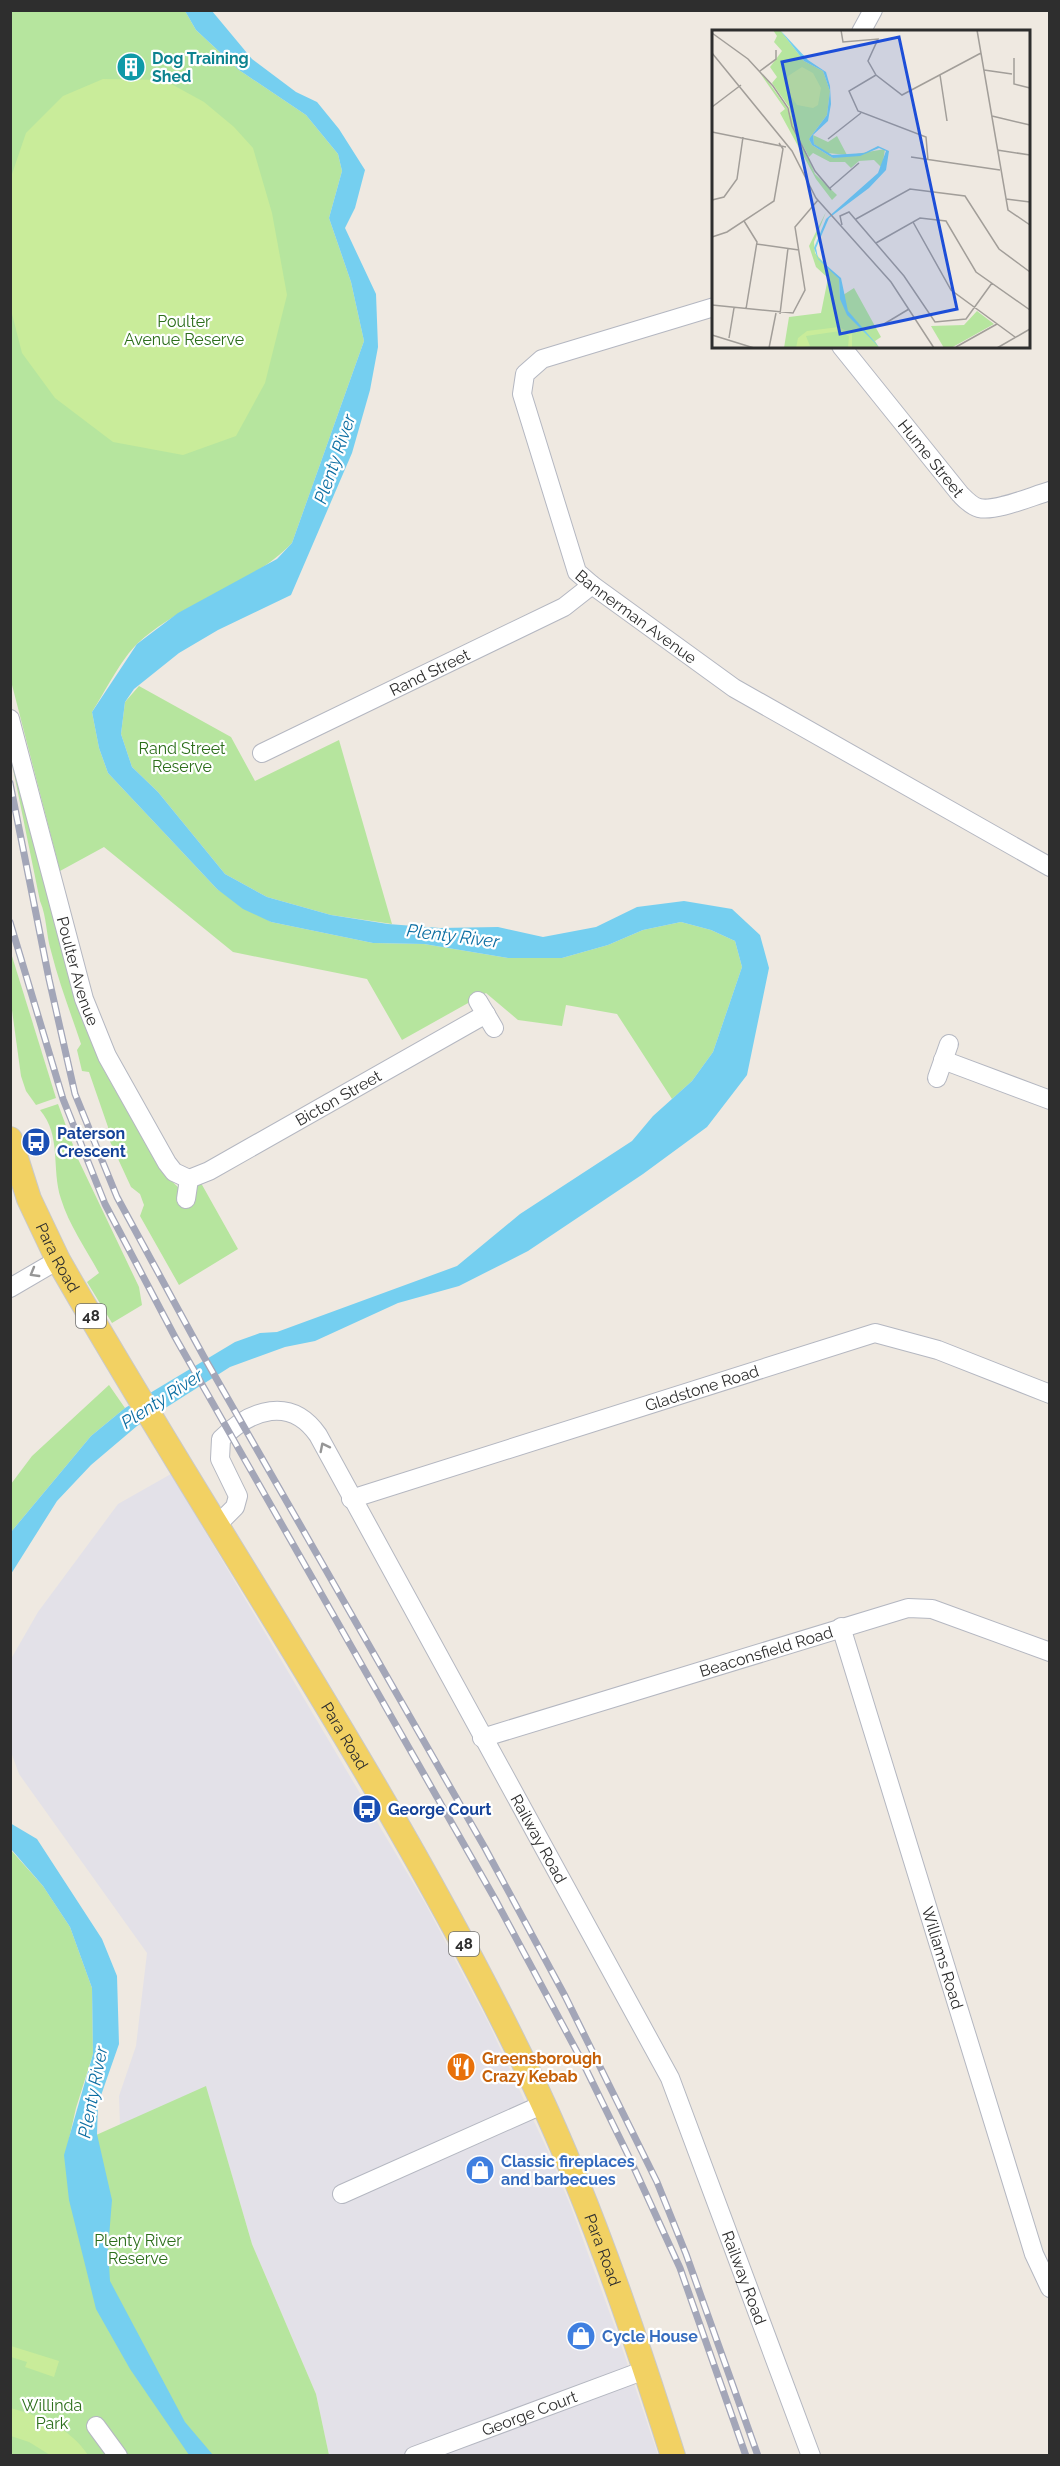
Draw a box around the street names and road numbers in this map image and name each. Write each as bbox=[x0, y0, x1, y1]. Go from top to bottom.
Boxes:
street label: Hume Street bbox=[894, 416, 968, 502]
street label: Bannerman Avenue bbox=[571, 566, 700, 668]
street label: Rand Street bbox=[386, 645, 473, 700]
street label: Poulter Avenue bbox=[53, 914, 103, 1029]
street label: Bicton Street bbox=[292, 1066, 385, 1130]
street label: Para Road bbox=[32, 1220, 83, 1296]
road number: 48 bbox=[76, 1304, 106, 1328]
street label: Gladstone Road bbox=[643, 1361, 761, 1415]
street label: Beaconsfield Road bbox=[697, 1622, 835, 1681]
street label: Para Road bbox=[317, 1699, 372, 1773]
street label: Railway Road bbox=[506, 1791, 571, 1887]
street label: Williams Road bbox=[918, 1904, 967, 2011]
road number: 48 bbox=[449, 1932, 479, 1956]
street label: Para Road bbox=[580, 2211, 624, 2288]
street label: Railway Road bbox=[718, 2228, 770, 2327]
street label: George Court bbox=[479, 2387, 580, 2440]

